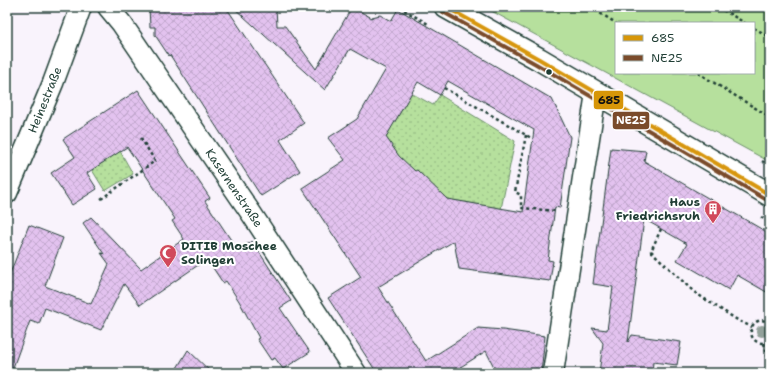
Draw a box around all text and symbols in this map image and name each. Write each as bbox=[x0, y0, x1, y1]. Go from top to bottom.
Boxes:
legend bbox=[615, 22, 755, 74]
text: 685 bbox=[651, 30, 674, 46]
text: NE25 bbox=[651, 50, 683, 66]
street label: Heinestraße bbox=[24, 64, 66, 136]
unlabelled marker bbox=[544, 67, 554, 77]
line badge: 685 bbox=[593, 90, 624, 110]
text: 685 bbox=[598, 93, 620, 108]
line badge: NE25 bbox=[612, 111, 650, 130]
text: NE25 bbox=[616, 113, 646, 128]
street label: Kasernenstraße bbox=[202, 146, 266, 231]
place label: Haus Friedrichsruh bbox=[616, 194, 700, 224]
building icon: Haus Friedrichsruh bbox=[703, 199, 723, 224]
place label: DITIB Moschee Solingen bbox=[181, 238, 277, 268]
mosque icon: DITIB Moschee Solingen bbox=[158, 243, 178, 268]

